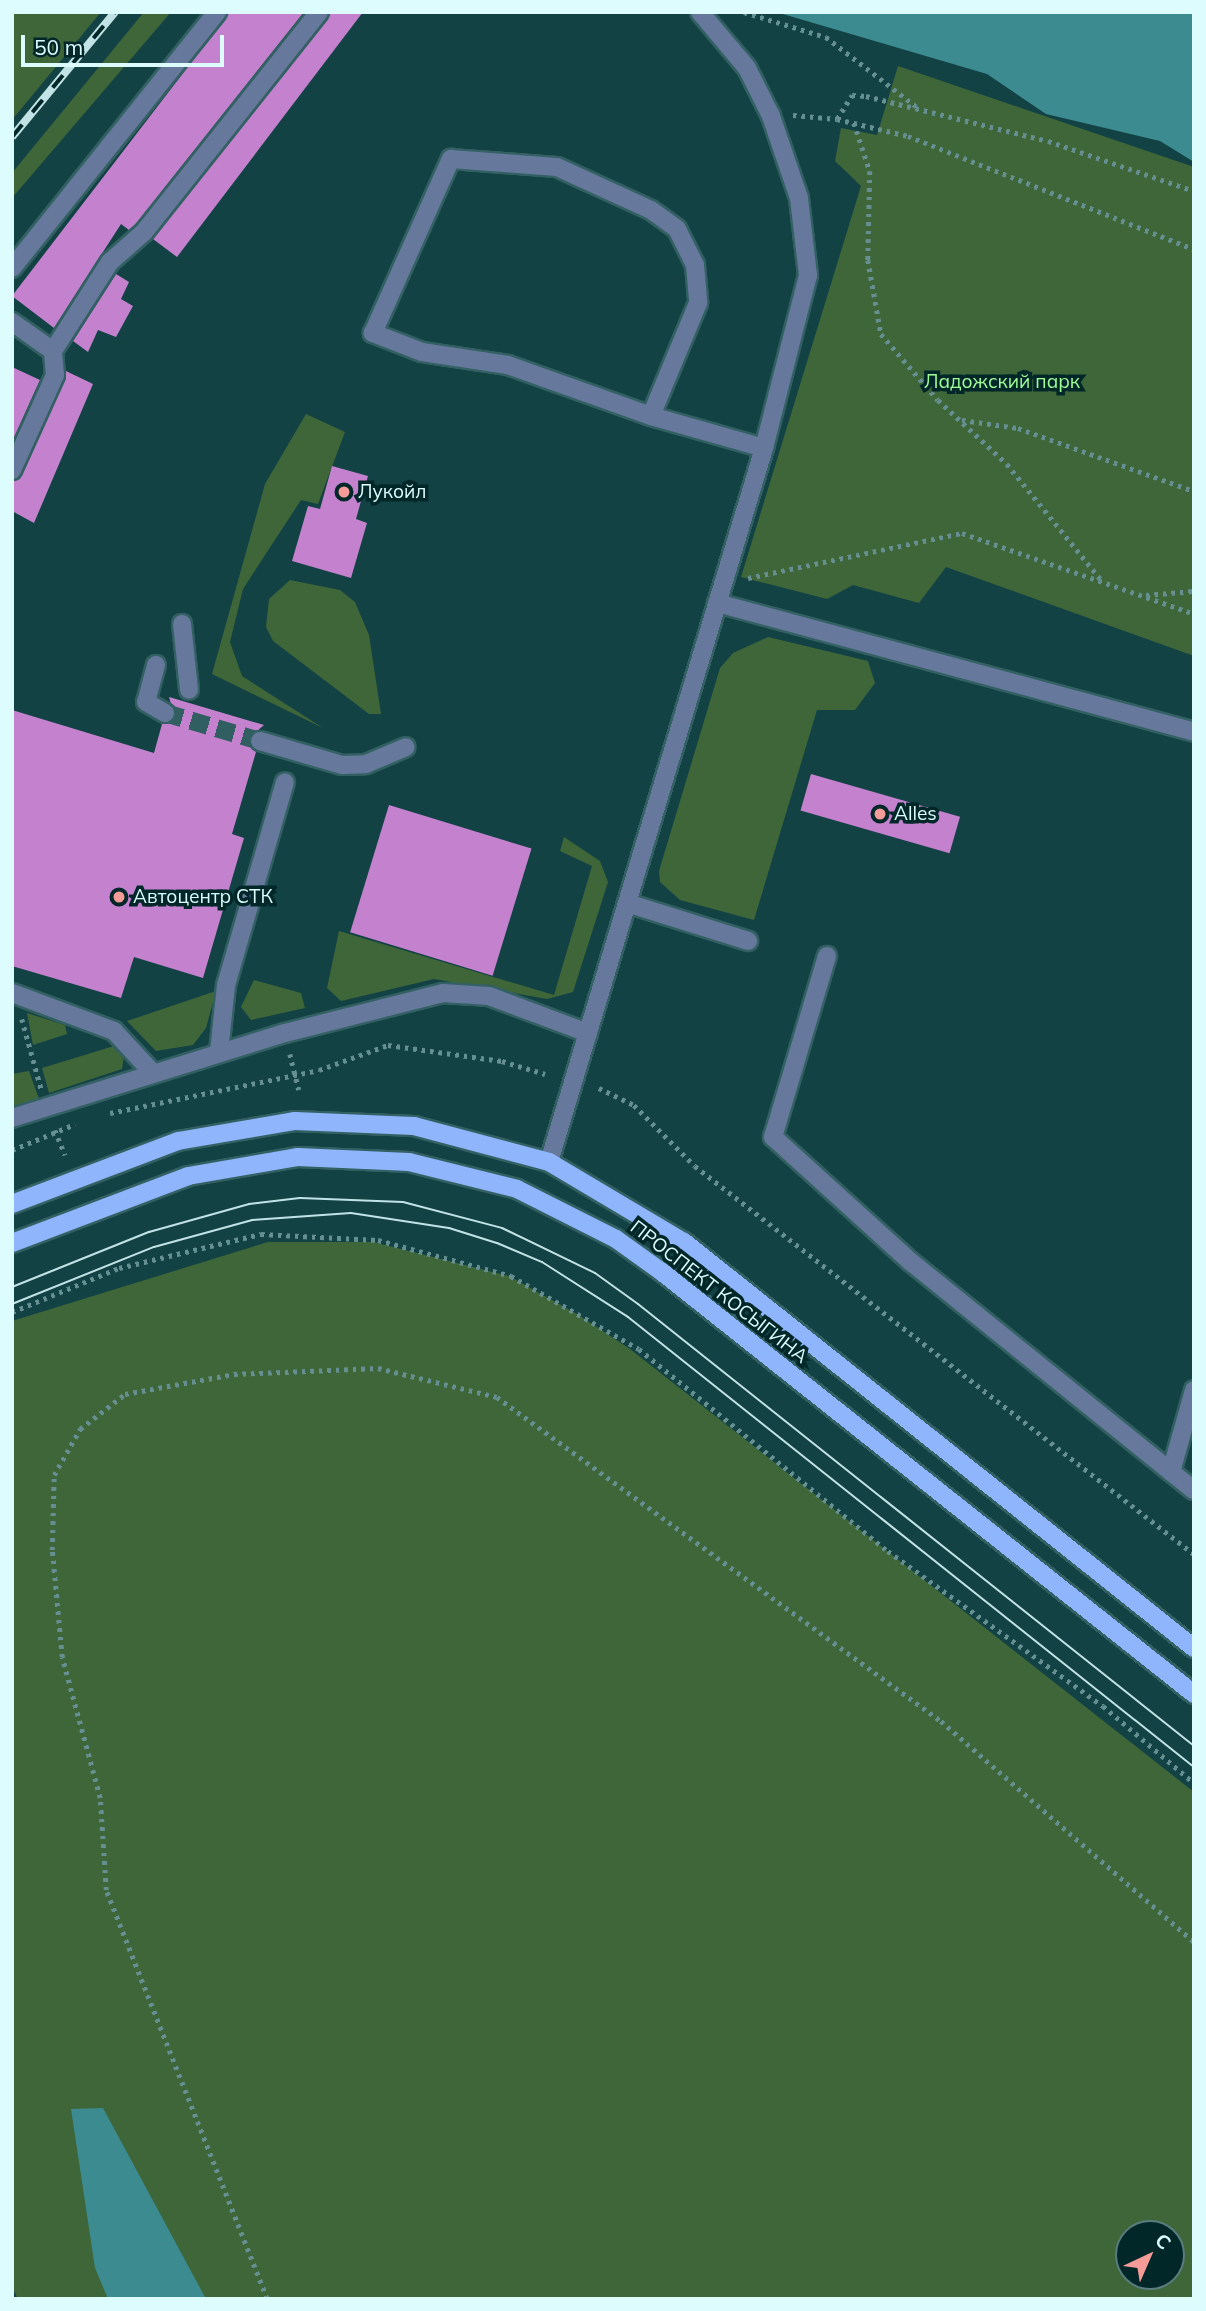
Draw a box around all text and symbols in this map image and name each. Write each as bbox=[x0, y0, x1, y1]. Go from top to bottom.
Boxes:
scale bar bbox=[24, 21, 228, 65]
text: 50 m bbox=[34, 34, 83, 60]
park label: Ладожский парк bbox=[924, 371, 1080, 393]
place label: Лукойл bbox=[358, 481, 426, 503]
marker: Лукойл bbox=[336, 484, 352, 500]
place label: Alles bbox=[894, 803, 937, 825]
marker: Alles bbox=[872, 806, 888, 822]
place label: Автоцентр СТК bbox=[133, 886, 273, 908]
marker: Автоцентр СТК bbox=[111, 889, 127, 905]
street label: ПРОСПЕКТ КОСЫГИНА bbox=[626, 1216, 812, 1368]
north arrow bbox=[1115, 2220, 1185, 2290]
text: С bbox=[1150, 2228, 1176, 2254]

